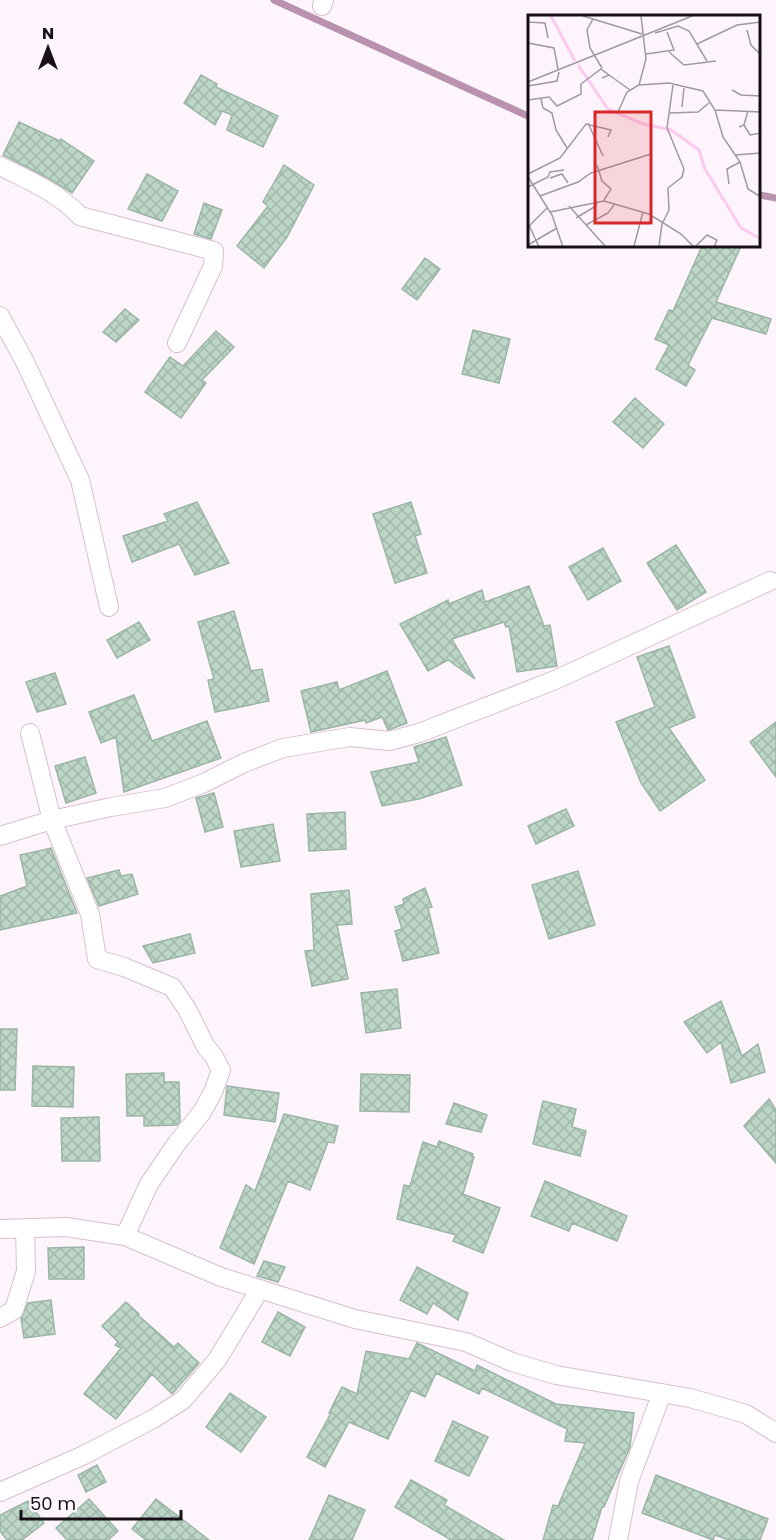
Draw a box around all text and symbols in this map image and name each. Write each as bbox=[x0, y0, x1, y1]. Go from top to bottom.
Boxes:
inset map bbox=[528, 15, 761, 248]
north arrow bbox=[18, 18, 78, 78]
text: N bbox=[42, 22, 54, 45]
scale bar bbox=[21, 1483, 182, 1521]
text: 50 m bbox=[30, 1491, 76, 1516]

